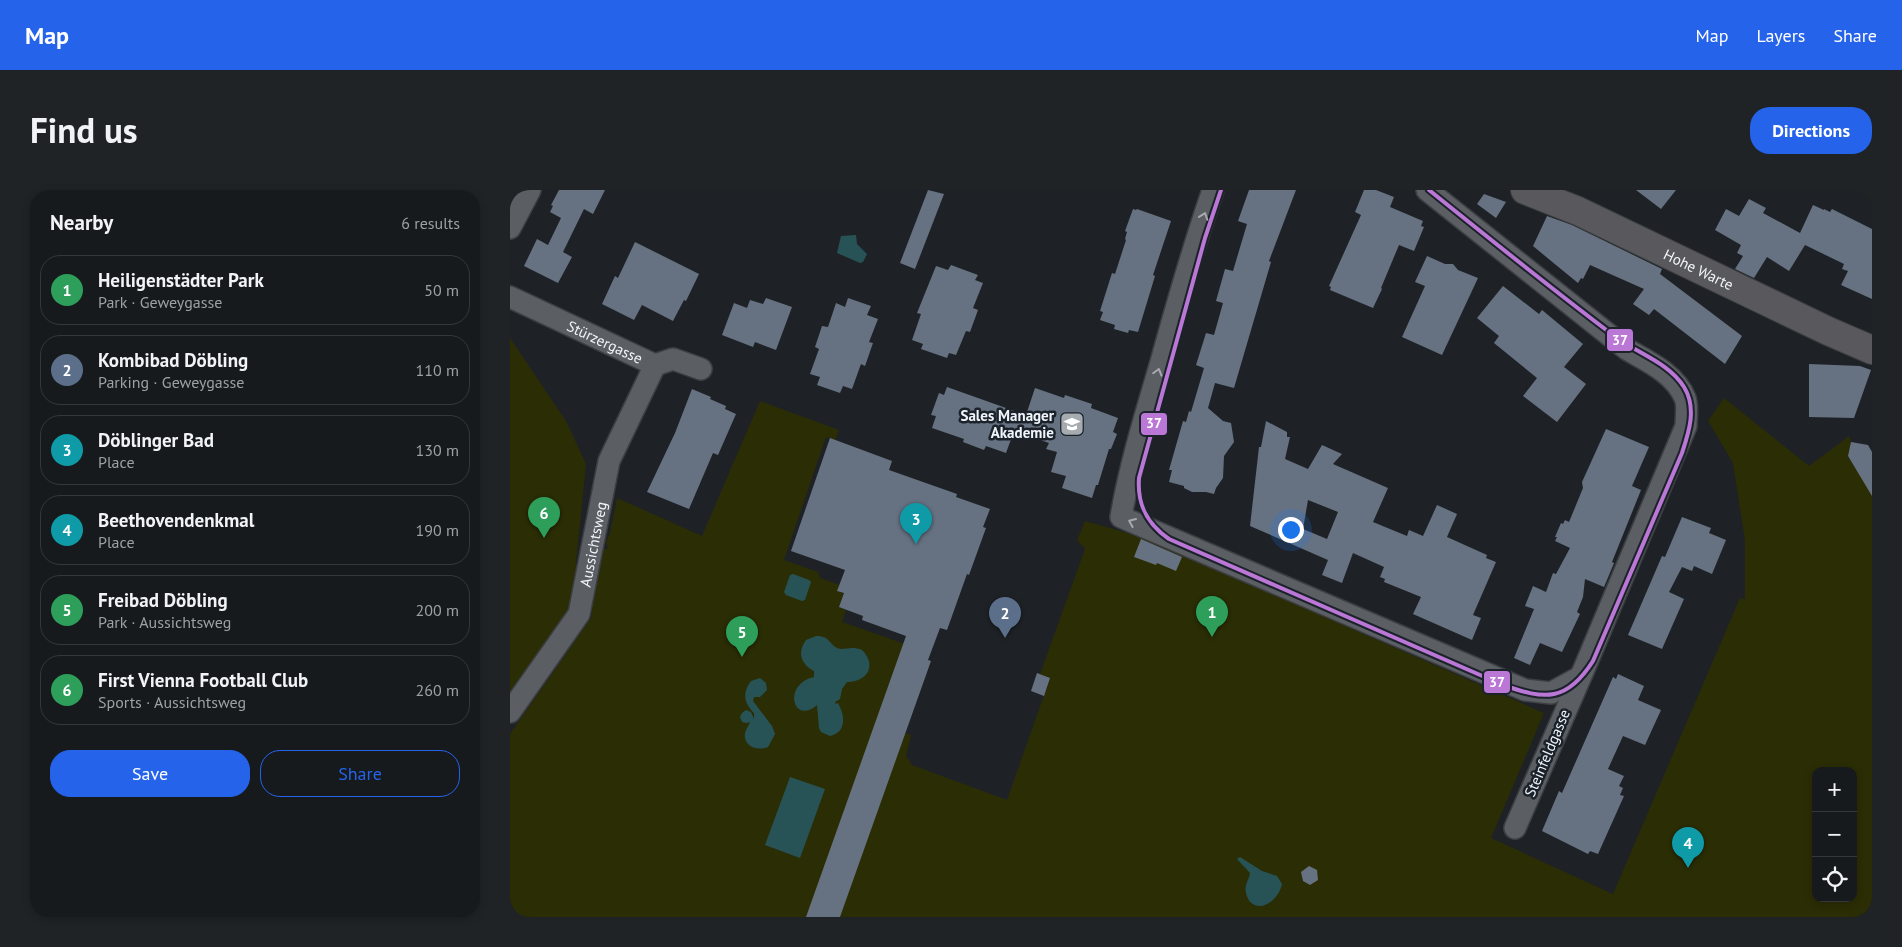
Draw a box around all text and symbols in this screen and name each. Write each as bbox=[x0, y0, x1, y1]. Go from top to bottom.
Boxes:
text: Map bbox=[25, 20, 69, 51]
text: Map bbox=[1696, 24, 1728, 47]
text: Layers bbox=[1756, 24, 1805, 47]
text: Share bbox=[1833, 24, 1877, 47]
text: Find us bbox=[30, 107, 138, 153]
button: Directions bbox=[1750, 107, 1872, 154]
text: Nearby bbox=[50, 209, 113, 236]
text: 6 results bbox=[401, 213, 460, 233]
one-way arrow bbox=[1198, 213, 1208, 221]
street label: Hohe Warte bbox=[1661, 244, 1737, 294]
text: Heiligenstädter Park bbox=[98, 268, 264, 292]
text: 1 bbox=[62, 280, 72, 300]
text: 50 m bbox=[424, 280, 459, 300]
text: Park · Geweygasse bbox=[98, 292, 222, 312]
street label: Stürzergasse bbox=[564, 316, 646, 367]
line badge: 37 bbox=[1606, 328, 1634, 352]
text: 37 bbox=[1612, 331, 1628, 349]
text: Kombibad Döbling bbox=[98, 348, 248, 372]
text: 2 bbox=[62, 360, 72, 380]
text: 110 m bbox=[416, 360, 459, 380]
one-way arrow bbox=[1152, 369, 1162, 377]
text: Parking · Geweygasse bbox=[98, 372, 244, 392]
place label: Sales Manager Akademie bbox=[960, 406, 1055, 442]
school or university icon: Sales Manager Akademie bbox=[1059, 411, 1085, 437]
line badge: 37 bbox=[1140, 412, 1168, 436]
text: 37 bbox=[1146, 414, 1162, 432]
text: Döblinger Bad bbox=[98, 428, 214, 452]
text: 3 bbox=[62, 440, 72, 460]
text: 130 m bbox=[416, 440, 459, 460]
text: Place bbox=[98, 452, 135, 472]
pin: 6 bbox=[528, 497, 560, 538]
street label: Aussichtsweg bbox=[575, 500, 610, 588]
pin: 3 bbox=[900, 503, 932, 544]
text: Beethovendenkmal bbox=[98, 508, 254, 532]
your location bbox=[1278, 517, 1304, 543]
one-way arrow bbox=[1129, 518, 1137, 528]
text: 4 bbox=[62, 520, 72, 540]
text: 190 m bbox=[416, 520, 459, 540]
text: Place bbox=[98, 532, 135, 552]
text: Freibad Döbling bbox=[98, 588, 228, 612]
pin: 1 bbox=[1196, 596, 1228, 637]
pin: 2 bbox=[989, 597, 1021, 638]
text: 5 bbox=[62, 600, 72, 620]
text: 200 m bbox=[416, 600, 459, 620]
text: Park · Aussichtsweg bbox=[98, 612, 231, 632]
pin: 5 bbox=[726, 616, 758, 657]
text: First Vienna Football Club bbox=[98, 668, 308, 692]
line badge: 37 bbox=[1483, 670, 1511, 694]
text: 37 bbox=[1489, 673, 1505, 691]
text: 6 bbox=[62, 680, 72, 700]
text: 260 m bbox=[416, 680, 459, 700]
text: Sports · Aussichtsweg bbox=[98, 692, 246, 712]
street label: Steinfeldgasse bbox=[1520, 706, 1574, 800]
button: Save bbox=[50, 750, 250, 797]
button: Share bbox=[260, 750, 460, 797]
map controls bbox=[1812, 767, 1857, 902]
button: + bbox=[1812, 767, 1857, 812]
button: − bbox=[1812, 812, 1857, 857]
pin: 4 bbox=[1672, 827, 1704, 868]
button: locate bbox=[1812, 857, 1857, 902]

